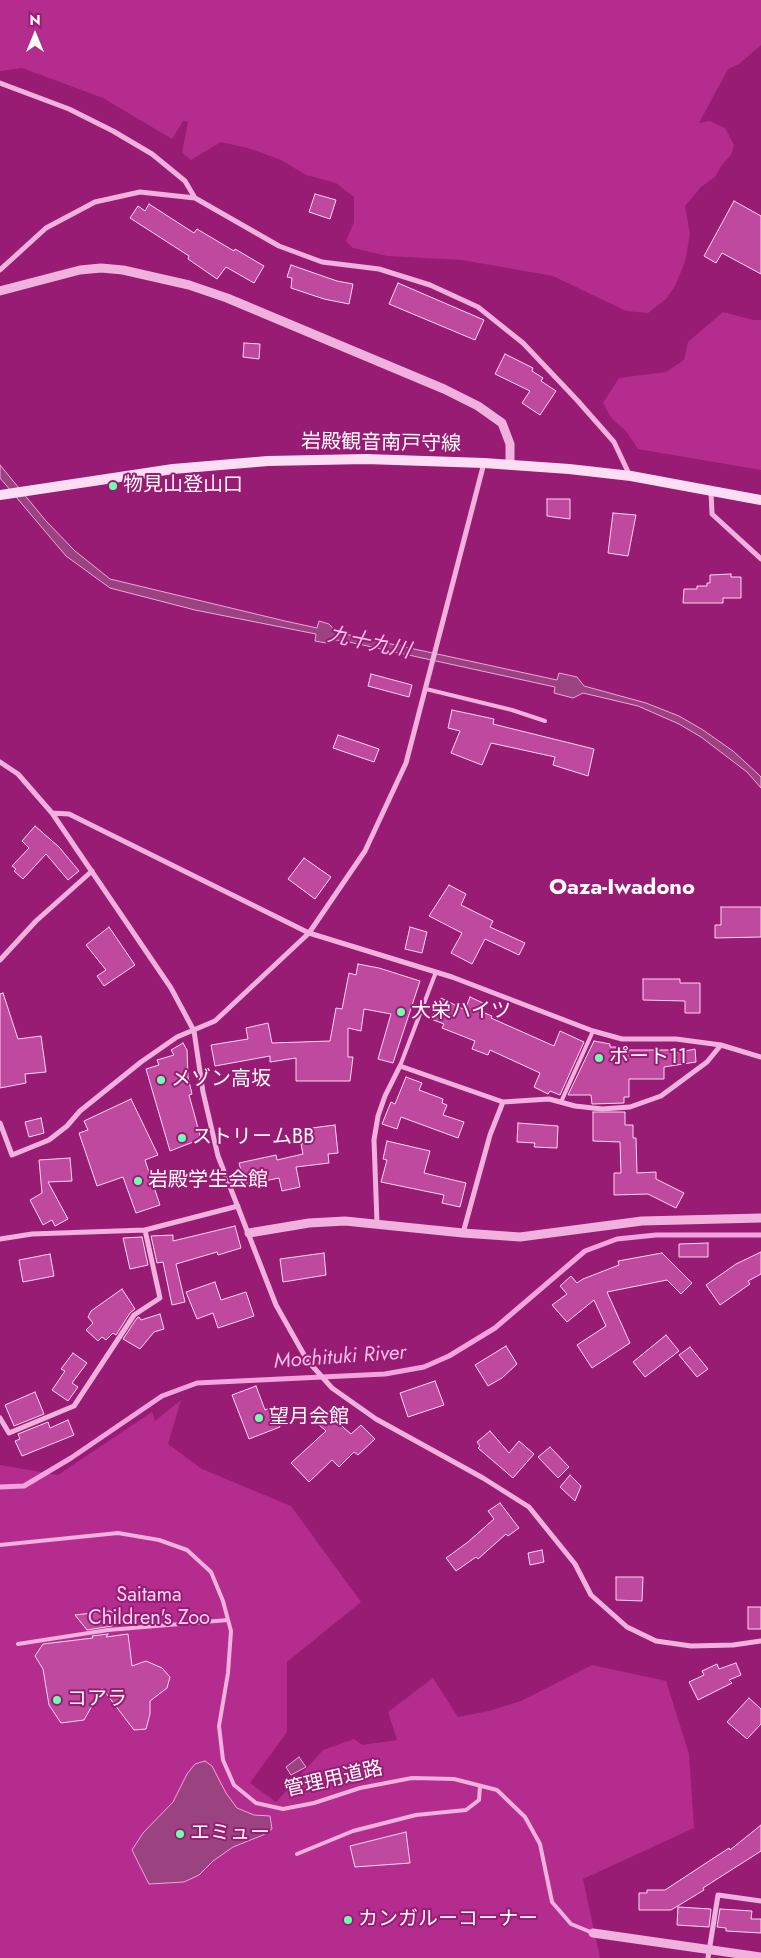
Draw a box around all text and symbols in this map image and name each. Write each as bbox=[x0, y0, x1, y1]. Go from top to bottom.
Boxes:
north arrow bbox=[10, 10, 60, 60]
text: N bbox=[29, 10, 41, 30]
street label: 岩殿観音南戸守線 bbox=[301, 431, 461, 457]
place label: 物見山登山口 bbox=[123, 474, 243, 498]
marker: 物見山登山口 bbox=[107, 480, 119, 492]
water label: 九十九川 bbox=[325, 623, 413, 665]
district label: Oaza-Iwadono bbox=[549, 876, 695, 902]
place label: 大栄ハイツ bbox=[411, 1000, 511, 1024]
marker: 大栄ハイツ bbox=[395, 1006, 407, 1018]
place label: ポート11 bbox=[609, 1046, 687, 1070]
marker: ポート11 bbox=[593, 1052, 605, 1064]
place label: メゾン高坂 bbox=[171, 1068, 271, 1092]
marker: メゾン高坂 bbox=[155, 1074, 167, 1086]
place label: ストリームBB bbox=[192, 1126, 314, 1150]
marker: ストリームBB bbox=[176, 1132, 188, 1144]
place label: 岩殿学生会館 bbox=[148, 1169, 268, 1193]
marker: 岩殿学生会館 bbox=[132, 1175, 144, 1187]
water label: Mochituki River bbox=[273, 1341, 407, 1375]
place label: 望月会館 bbox=[269, 1406, 349, 1430]
marker: 望月会館 bbox=[253, 1412, 265, 1424]
park label: Saitama Children's Zoo bbox=[88, 1584, 210, 1631]
place label: コアラ bbox=[67, 1688, 127, 1712]
marker: コアラ bbox=[51, 1694, 63, 1706]
street label: 管理用道路 bbox=[283, 1757, 385, 1803]
place label: エミュー bbox=[190, 1822, 270, 1846]
marker: エミュー bbox=[174, 1828, 186, 1840]
place label: カンガルーコーナー bbox=[358, 1908, 538, 1932]
marker: カンガルーコーナー bbox=[342, 1914, 354, 1926]

